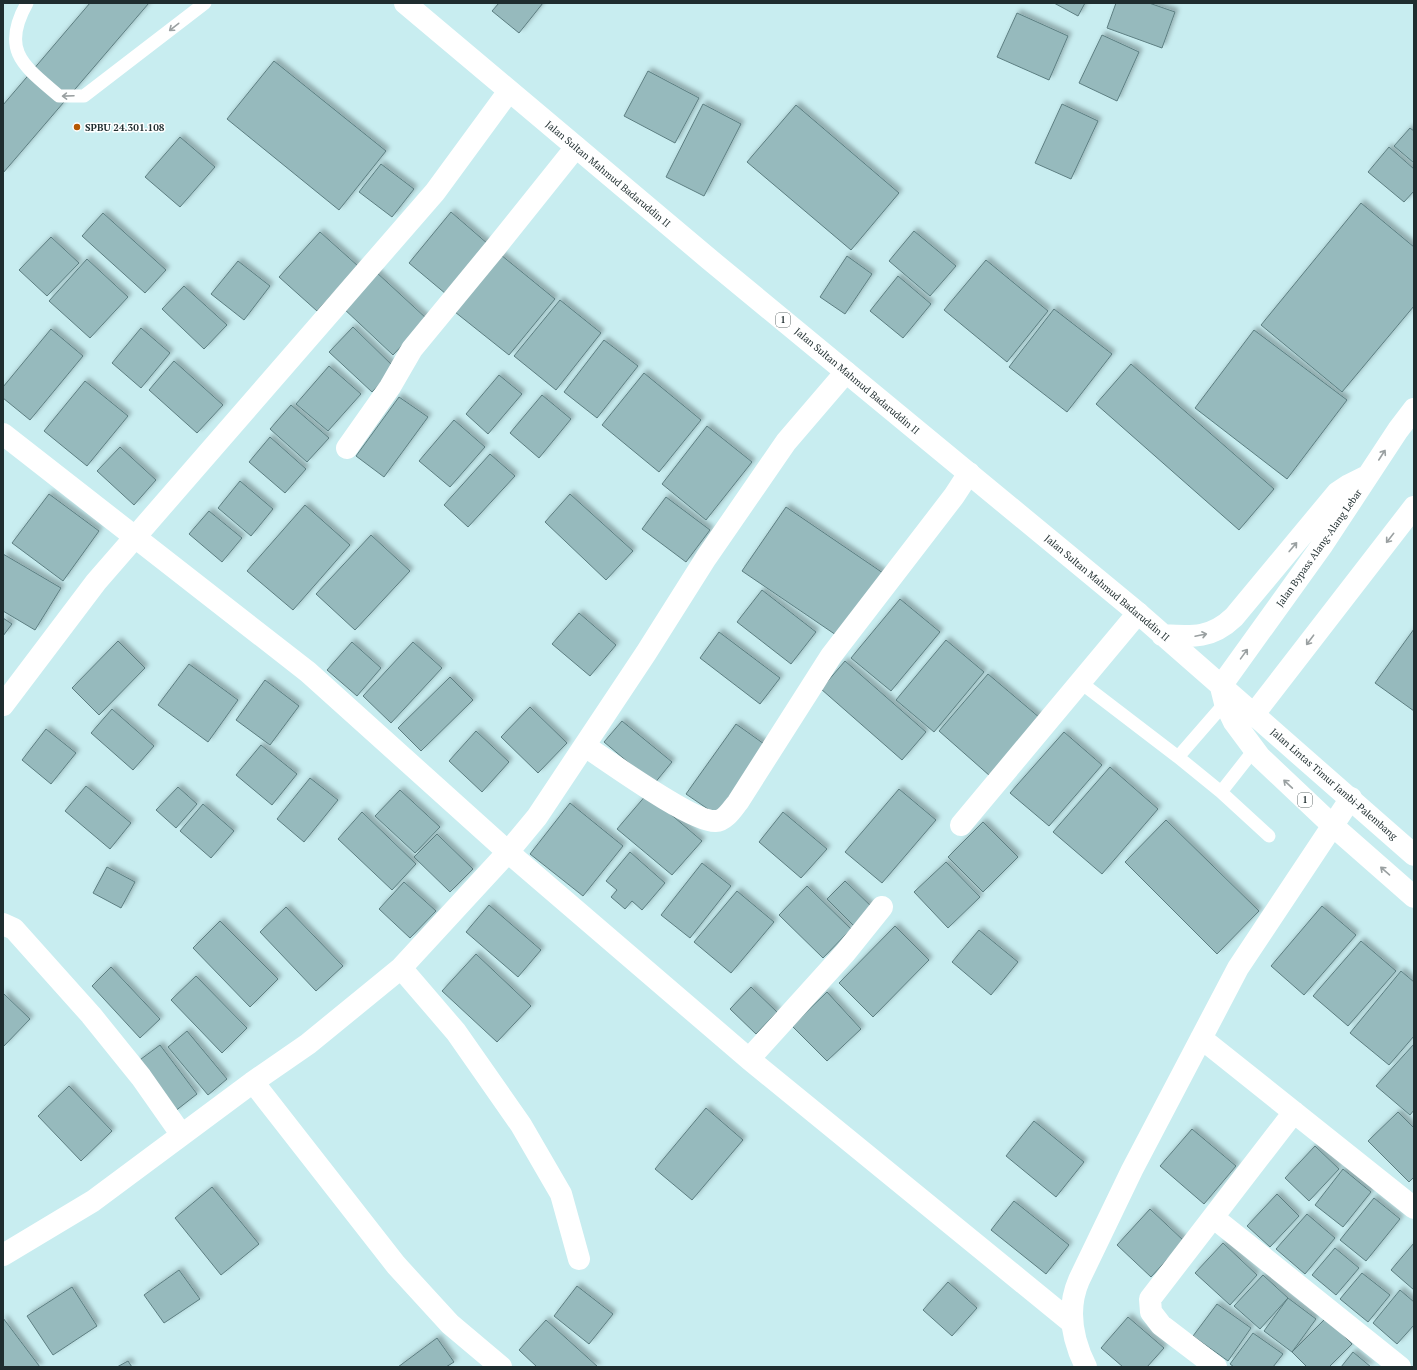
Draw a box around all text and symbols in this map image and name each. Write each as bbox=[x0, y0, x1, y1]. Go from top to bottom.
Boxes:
one-way arrow bbox=[169, 22, 180, 31]
one-way arrow bbox=[62, 92, 75, 100]
street label: Jalan Sultan Mahmud Badaruddin II bbox=[543, 118, 673, 230]
place label: SPBU 24.301.108 bbox=[85, 121, 165, 134]
marker: SPBU 24.301.108 bbox=[72, 122, 82, 132]
road number: 1 bbox=[776, 313, 790, 327]
street label: Jalan Sultan Mahmud Badaruddin II bbox=[792, 325, 922, 437]
one-way arrow bbox=[1378, 450, 1386, 461]
street label: Jalan Bypass Alang-Alang Lebar bbox=[1273, 486, 1365, 609]
street label: Jalan Sultan Mahmud Badaruddin II bbox=[1042, 532, 1172, 644]
one-way arrow bbox=[1385, 532, 1394, 543]
one-way arrow bbox=[1288, 541, 1297, 552]
one-way arrow bbox=[1194, 631, 1207, 639]
one-way arrow bbox=[1305, 635, 1314, 646]
one-way arrow bbox=[1240, 649, 1248, 660]
street label: Jalan Lintas Timur Jambi-Palembang bbox=[1268, 725, 1401, 843]
one-way arrow bbox=[1283, 779, 1293, 789]
road number: 1 bbox=[1298, 793, 1312, 807]
one-way arrow bbox=[1379, 866, 1390, 875]

